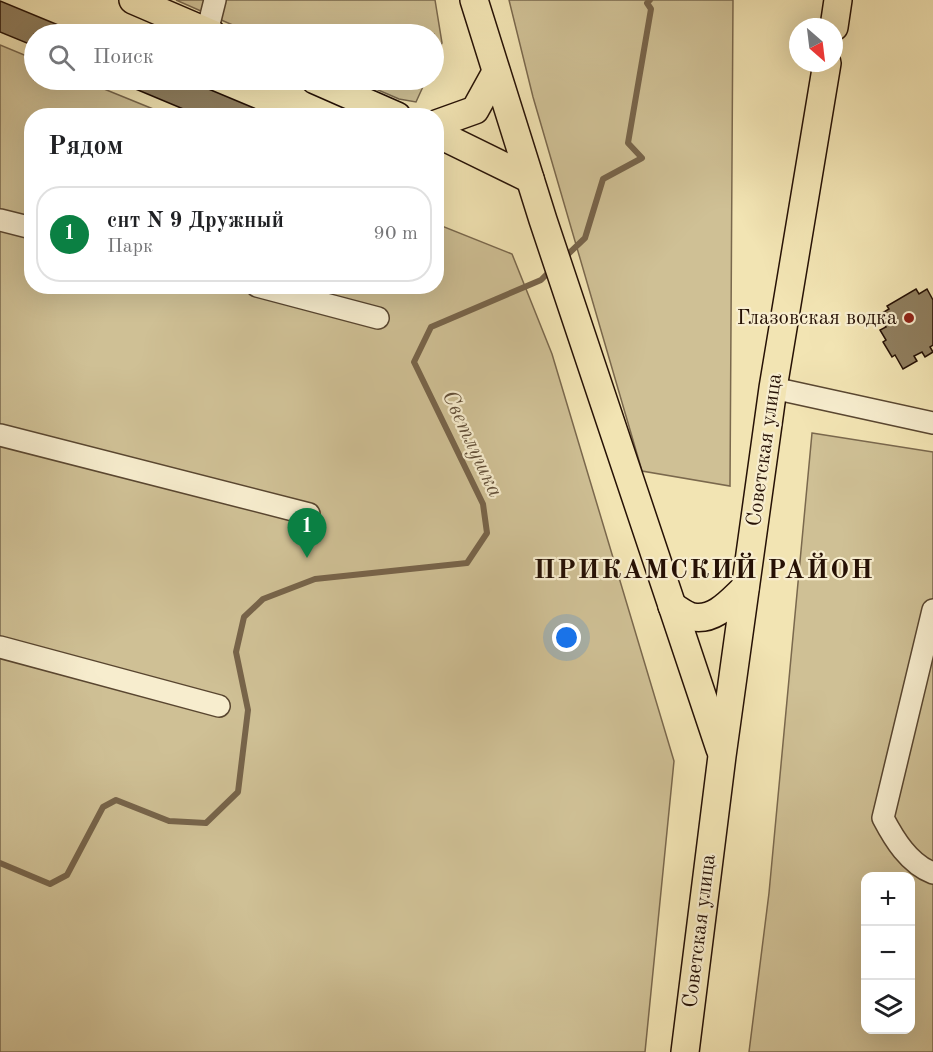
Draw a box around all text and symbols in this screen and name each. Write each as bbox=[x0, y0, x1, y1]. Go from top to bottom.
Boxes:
north arrow bbox=[789, 18, 843, 72]
search box bbox=[24, 24, 444, 90]
icon: search bbox=[45, 41, 78, 74]
text: Поиск bbox=[93, 46, 154, 68]
text: Рядом bbox=[48, 134, 123, 160]
text: снт N 9 Дружный bbox=[107, 210, 284, 232]
text: 1 bbox=[64, 224, 75, 244]
text: 90 m bbox=[373, 224, 418, 244]
text: Парк bbox=[107, 237, 153, 257]
place label: Глазовская водка bbox=[737, 308, 897, 329]
marker: Глазовская водка bbox=[902, 311, 916, 325]
street label: Советская улица bbox=[744, 372, 786, 528]
water label: Светлушка bbox=[438, 387, 506, 501]
pin: 1 bbox=[288, 508, 326, 558]
district label: ПРИКАМСКИЙ РАЙОН bbox=[534, 552, 874, 584]
your location bbox=[552, 623, 581, 652]
street label: Советская улица bbox=[680, 853, 720, 1009]
map controls bbox=[861, 872, 915, 1034]
button: + bbox=[861, 872, 915, 926]
button: − bbox=[861, 926, 915, 980]
button: layers bbox=[861, 980, 915, 1034]

